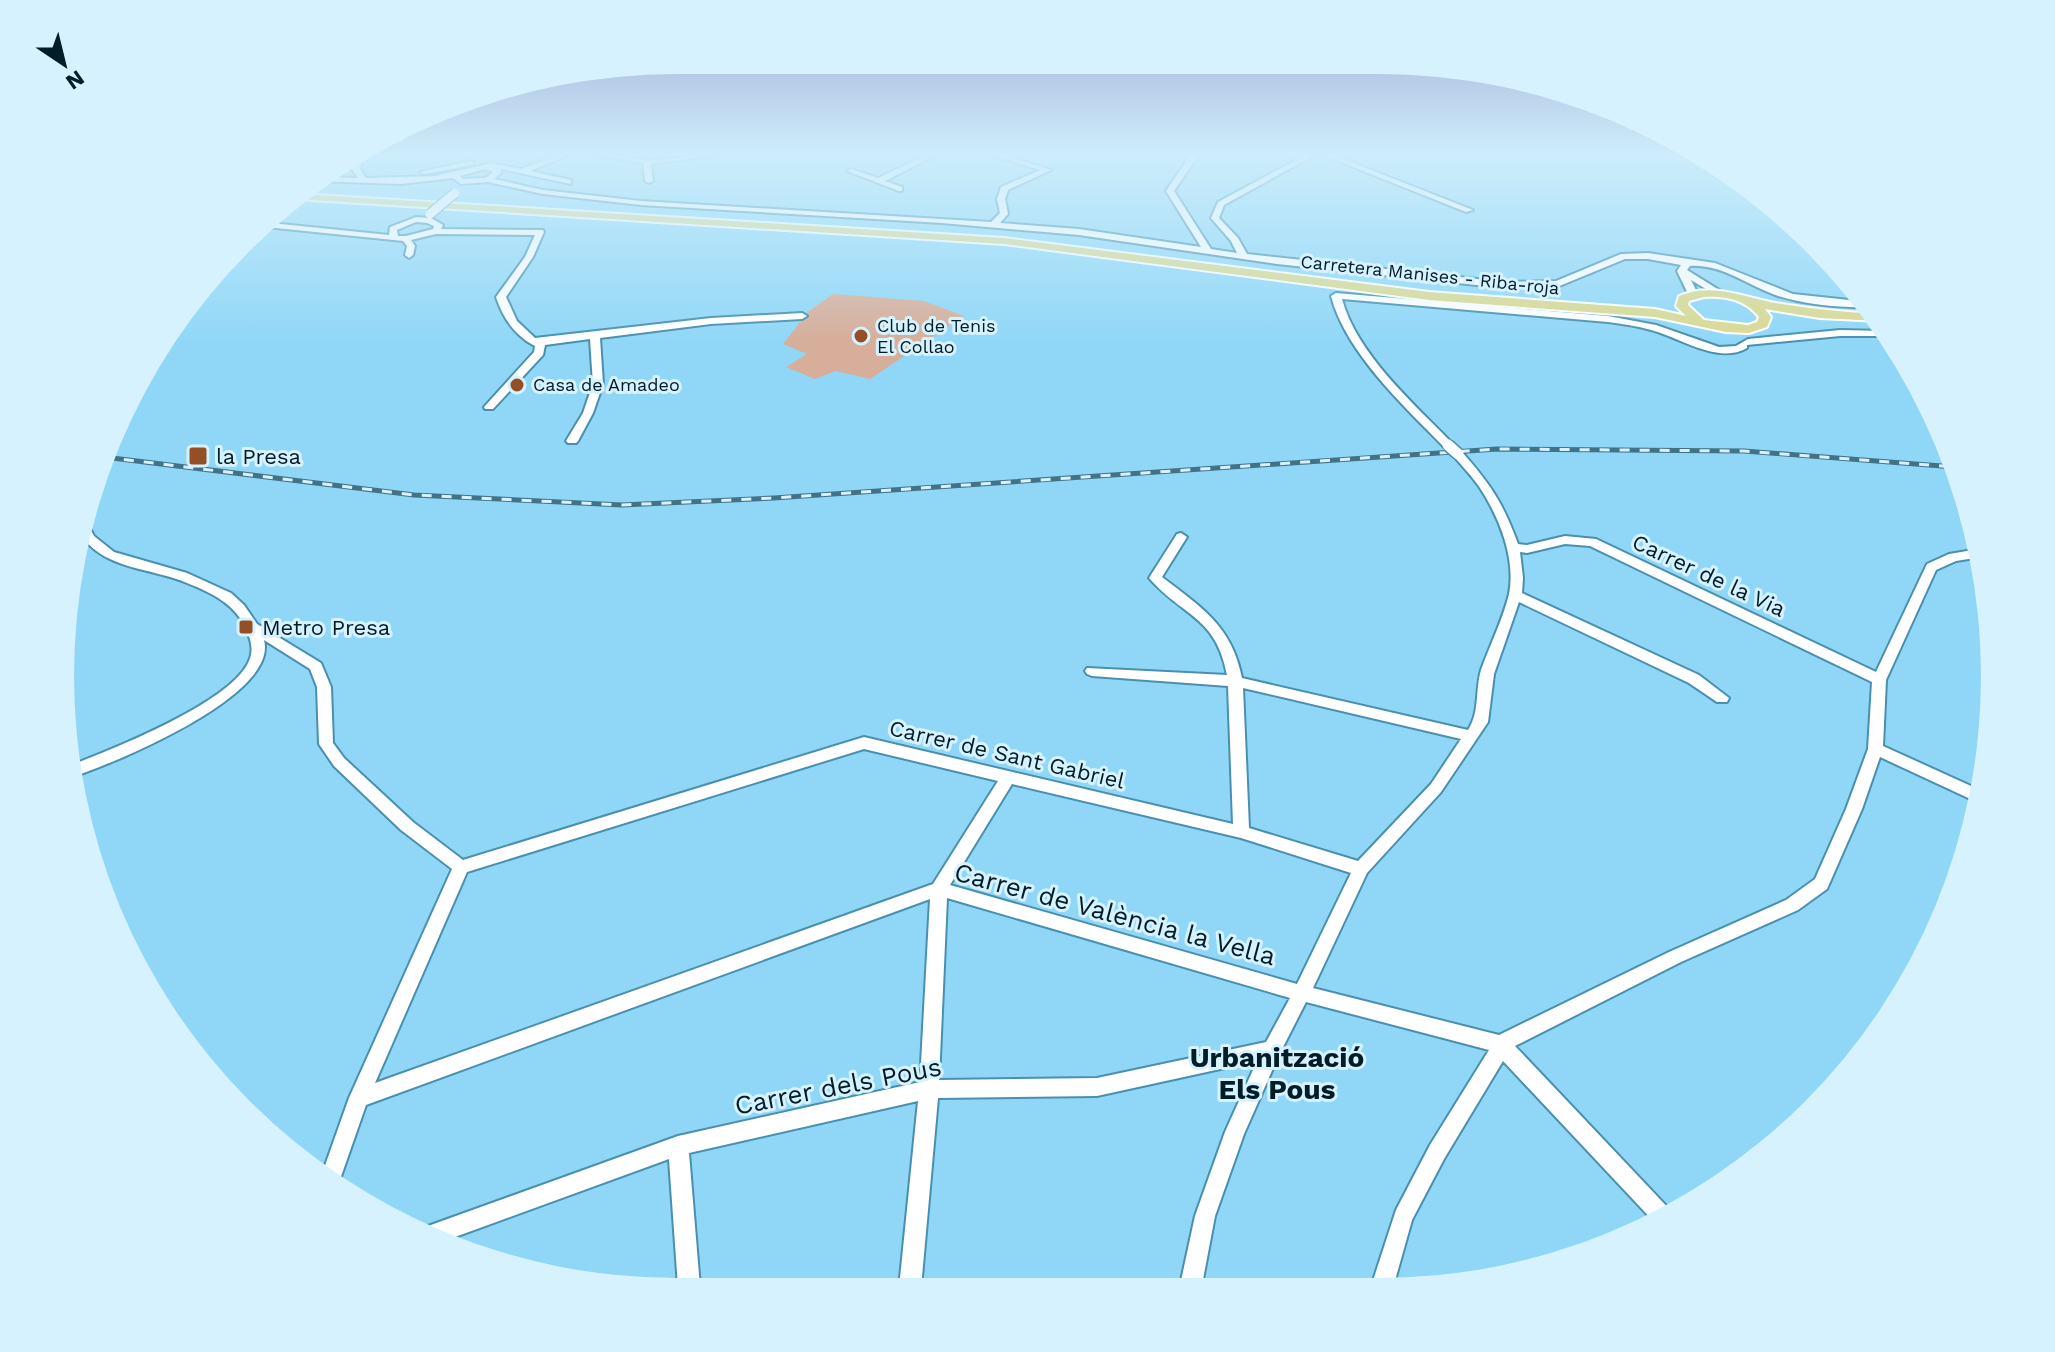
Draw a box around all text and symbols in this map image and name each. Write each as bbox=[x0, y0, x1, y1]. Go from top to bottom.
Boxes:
north arrow bbox=[24, 24, 104, 104]
text: N bbox=[61, 65, 89, 95]
street label: Carretera Manises - Riba-roja bbox=[1300, 250, 1560, 299]
place label: Club de Tenis El Collao bbox=[877, 315, 995, 357]
marker: Club de Tenis El Collao bbox=[852, 327, 870, 345]
place label: Casa de Amadeo bbox=[533, 374, 680, 395]
marker: Casa de Amadeo bbox=[508, 376, 526, 394]
place label: la Presa bbox=[216, 444, 301, 469]
marker: la Presa bbox=[187, 445, 209, 467]
street label: Carrer de la Via bbox=[1628, 529, 1789, 622]
place label: Metro Presa bbox=[262, 615, 390, 640]
marker: Metro Presa bbox=[237, 618, 255, 636]
street label: Carrer de Sant Gabriel bbox=[887, 715, 1127, 794]
street label: Carrer de València la Vella bbox=[951, 857, 1279, 971]
district label: Urbanització Els Pous bbox=[1190, 1041, 1364, 1106]
street label: Carrer dels Pous bbox=[732, 1051, 944, 1121]

